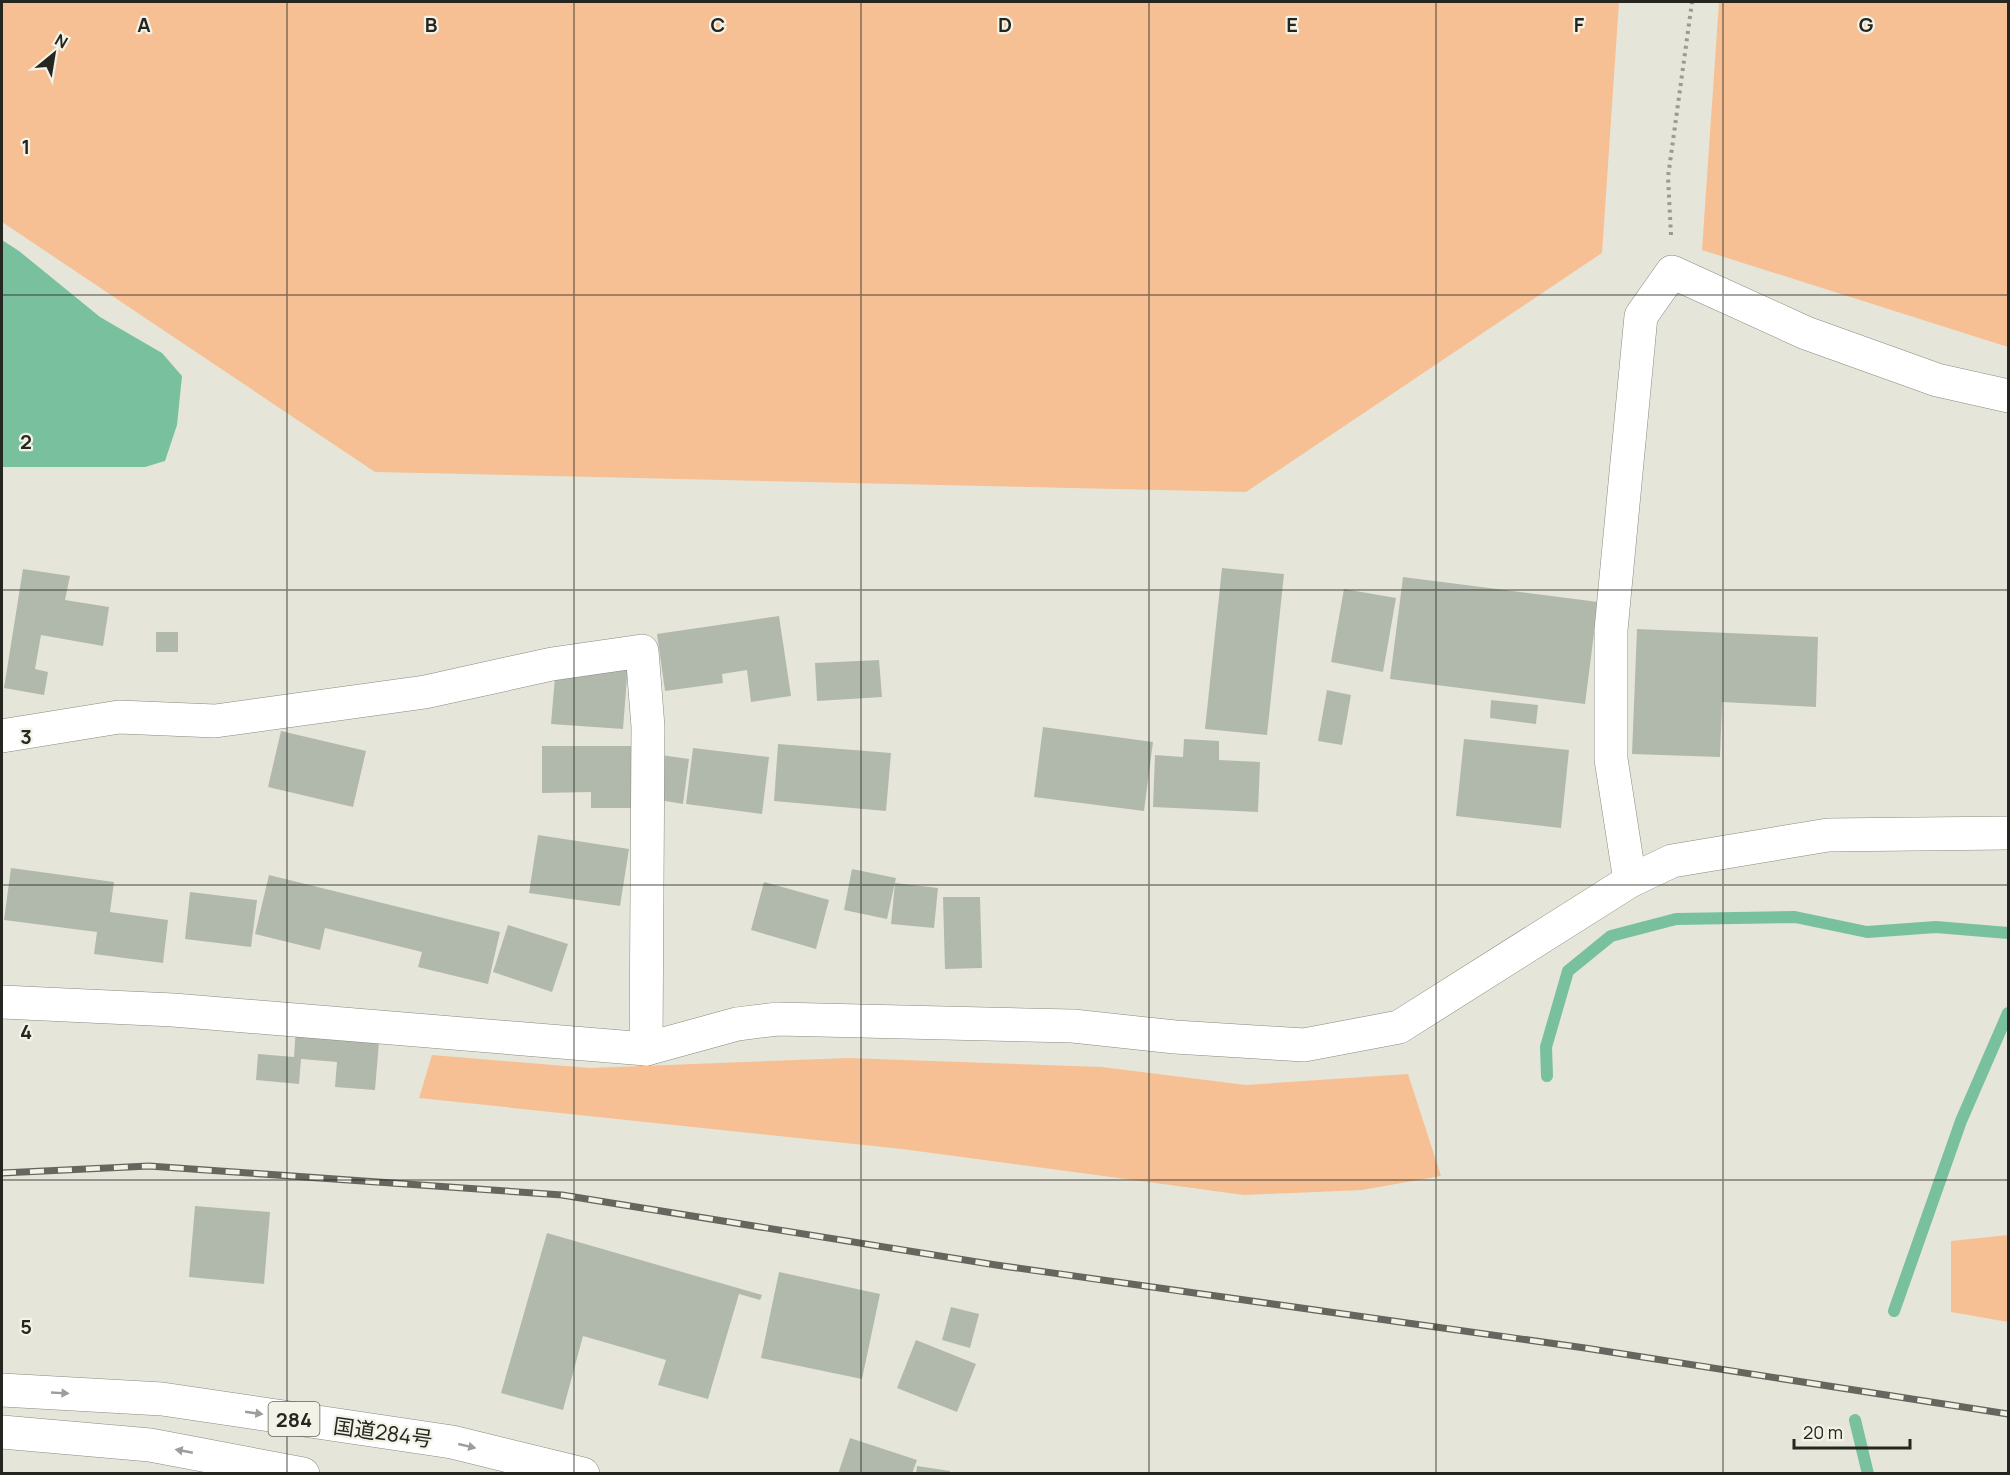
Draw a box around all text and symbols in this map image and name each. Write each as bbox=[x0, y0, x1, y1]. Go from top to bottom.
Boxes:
text: A bbox=[137, 11, 151, 38]
text: B bbox=[425, 11, 438, 38]
text: C bbox=[711, 11, 725, 38]
text: D bbox=[998, 11, 1012, 38]
text: E bbox=[1286, 11, 1298, 38]
text: F bbox=[1574, 11, 1585, 38]
text: G bbox=[1859, 11, 1874, 38]
north arrow bbox=[24, 24, 84, 84]
text: N bbox=[51, 29, 72, 53]
text: 1 bbox=[22, 133, 30, 160]
text: 2 bbox=[20, 428, 32, 455]
text: 3 bbox=[20, 723, 32, 750]
text: 4 bbox=[20, 1018, 32, 1045]
text: 5 bbox=[20, 1313, 32, 1340]
one-way arrow bbox=[50, 1389, 69, 1398]
road number: 284 bbox=[268, 1402, 320, 1436]
one-way arrow bbox=[244, 1408, 263, 1417]
street label: 国道284号 bbox=[332, 1411, 434, 1453]
scale bar bbox=[1794, 1412, 1910, 1450]
text: 20 m bbox=[1803, 1420, 1843, 1444]
one-way arrow bbox=[458, 1441, 476, 1451]
one-way arrow bbox=[174, 1446, 193, 1455]

